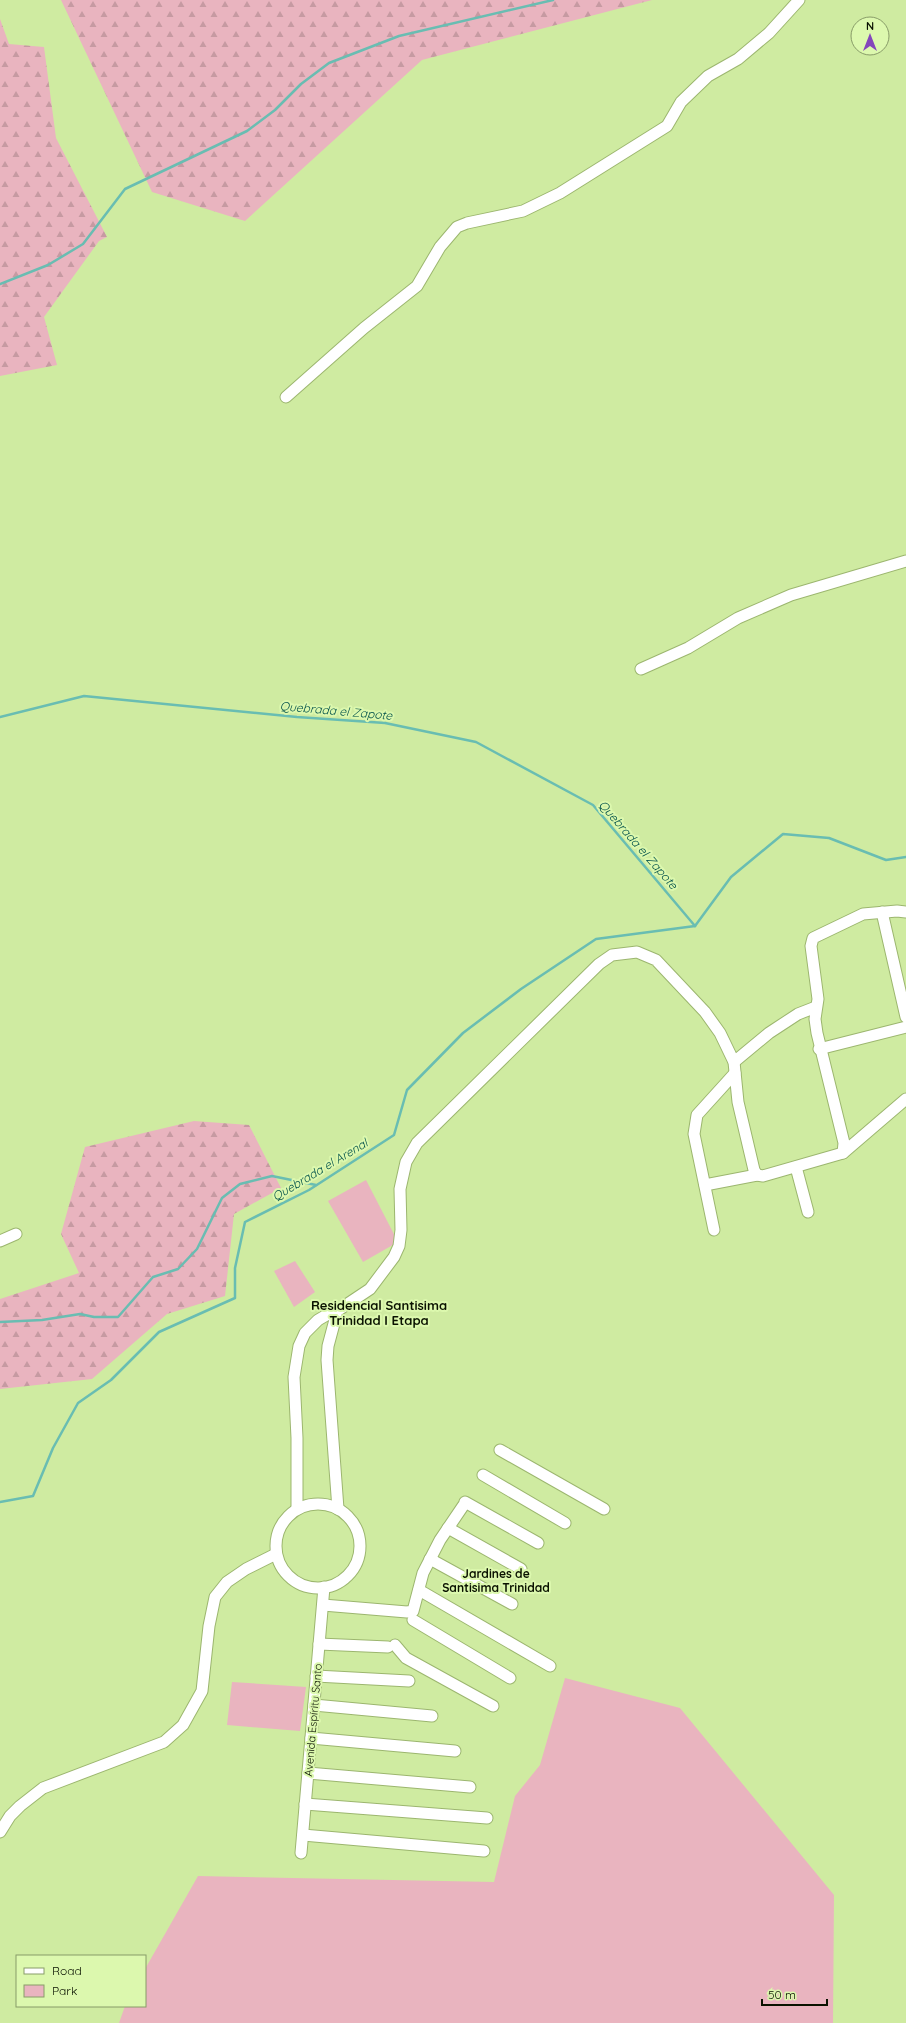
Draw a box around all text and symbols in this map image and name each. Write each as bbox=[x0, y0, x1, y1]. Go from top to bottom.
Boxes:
north arrow bbox=[850, 16, 890, 56]
text: N bbox=[866, 19, 874, 33]
water label: Quebrada el Zapote bbox=[279, 698, 394, 723]
water label: Quebrada el Zapote bbox=[596, 797, 682, 893]
water label: Quebrada el Arenal bbox=[269, 1135, 371, 1204]
district label: Residencial Santisima Trinidad I Etapa bbox=[311, 1297, 447, 1328]
district label: Jardines de Santisima Trinidad bbox=[442, 1566, 550, 1595]
street label: Avenida Espíritu Santo bbox=[301, 1663, 325, 1777]
legend bbox=[16, 1955, 146, 2007]
text: Road bbox=[52, 1963, 82, 1978]
scale bar bbox=[762, 1981, 827, 2007]
text: Park bbox=[52, 1983, 77, 1998]
text: 50 m bbox=[768, 1987, 796, 2002]

